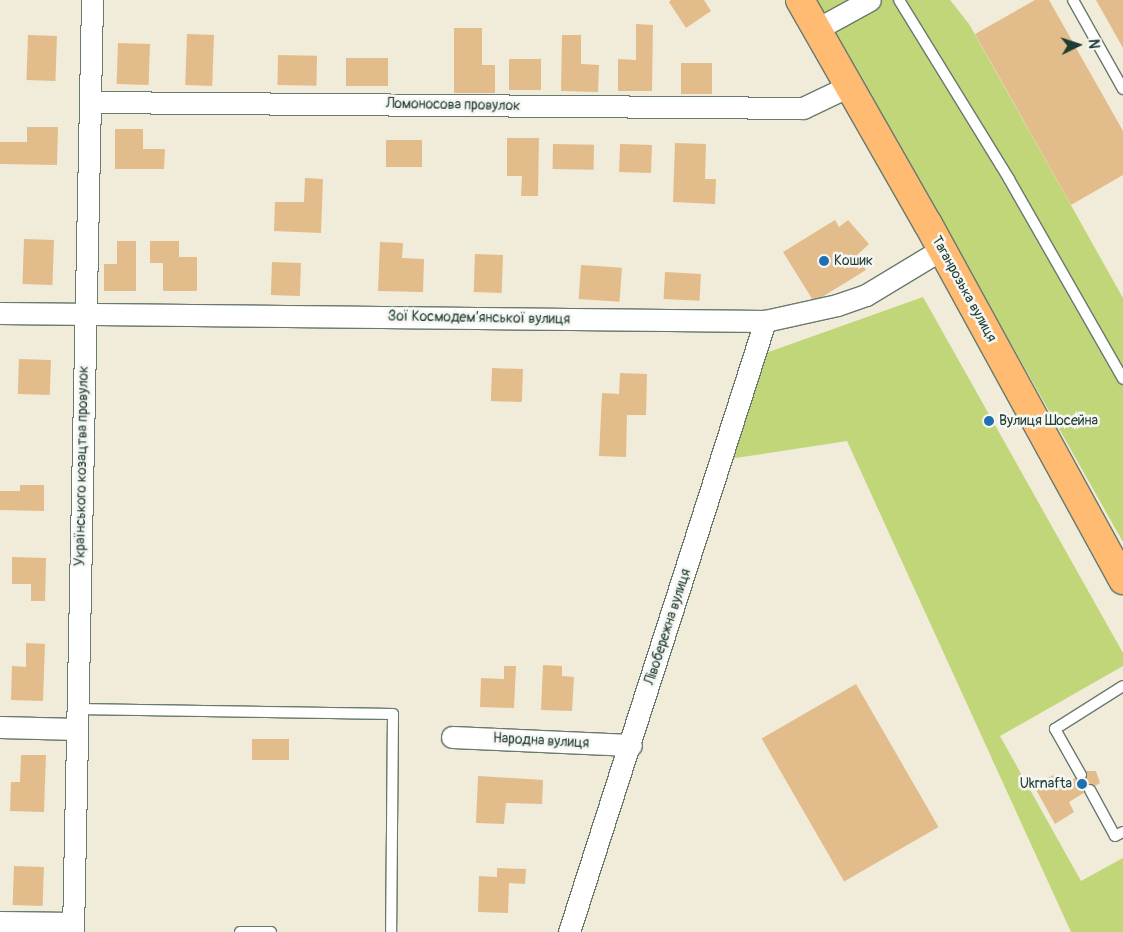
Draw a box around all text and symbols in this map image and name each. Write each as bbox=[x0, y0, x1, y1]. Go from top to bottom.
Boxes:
north arrow bbox=[1053, 20, 1103, 70]
text: N bbox=[1085, 39, 1102, 49]
street label: Ломоносова провулок bbox=[386, 95, 520, 115]
street label: Таганрозька вулиця bbox=[928, 233, 1000, 345]
place label: Кошик bbox=[834, 253, 873, 269]
marker: Кошик bbox=[818, 255, 830, 267]
street label: Зої Космодем’янської вулиця bbox=[388, 308, 570, 328]
street label: Українського козацтва провулок bbox=[72, 366, 92, 566]
place label: Вулиця Шосейна bbox=[999, 413, 1098, 429]
marker: Вулиця Шосейна bbox=[983, 415, 995, 427]
street label: Лівобережна вулиця bbox=[641, 567, 695, 687]
street label: Народна вулиця bbox=[493, 730, 589, 752]
place label: Ukrnafta bbox=[1020, 776, 1072, 792]
marker: Ukrnafta bbox=[1076, 778, 1088, 790]

